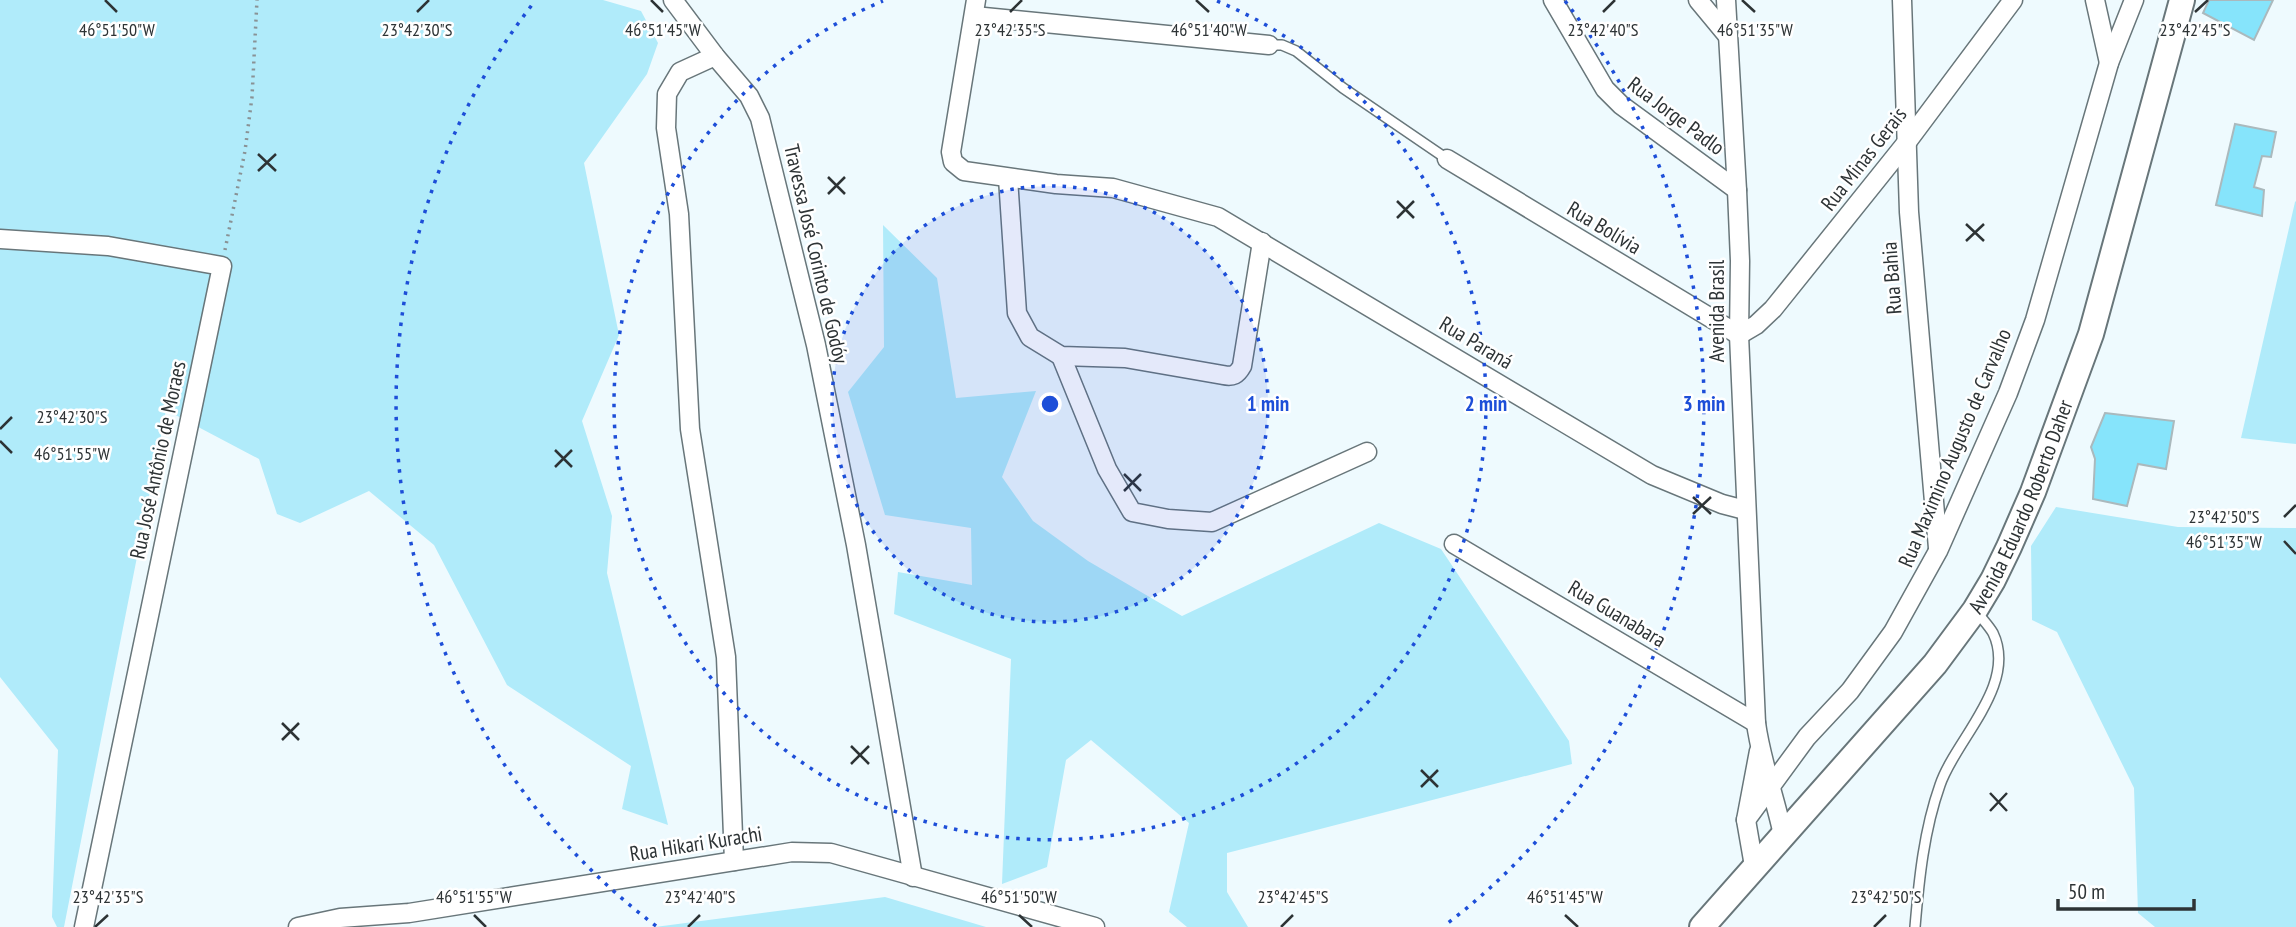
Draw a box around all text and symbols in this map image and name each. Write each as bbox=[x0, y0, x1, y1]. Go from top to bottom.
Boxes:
text: 46°51'50"W bbox=[79, 18, 155, 41]
text: 23°42'30"S bbox=[382, 18, 453, 41]
text: 46°51'45"W bbox=[625, 18, 701, 41]
text: 23°42'35"S bbox=[975, 18, 1046, 41]
text: 46°51'40"W bbox=[1171, 18, 1247, 41]
text: 23°42'40"S bbox=[1568, 18, 1639, 41]
text: 46°51'35"W bbox=[1717, 18, 1793, 41]
text: 23°42'45"S bbox=[2160, 18, 2231, 41]
street label: Rua Jorge Padlo bbox=[1622, 70, 1730, 161]
street label: Rua Minas Gerais bbox=[1815, 102, 1912, 216]
street label: Travessa José Corinto de Godóy bbox=[778, 142, 855, 366]
street label: Rua Bolívia bbox=[1562, 195, 1646, 260]
street label: Rua Bahia bbox=[1876, 241, 1907, 315]
street label: Avenida Brasil bbox=[1703, 260, 1730, 362]
street label: Rua Paraná bbox=[1435, 310, 1518, 375]
street label: Rua Maximino Augusto de Carvalho bbox=[1892, 325, 2017, 571]
street label: Rua José Antônio de Moraes bbox=[123, 359, 192, 561]
text: 1 min bbox=[1247, 390, 1289, 417]
text: 2 min bbox=[1465, 390, 1507, 417]
text: 3 min bbox=[1683, 390, 1725, 417]
centre of rings bbox=[1038, 392, 1062, 416]
street label: Avenida Eduardo Roberto Daher bbox=[1962, 396, 2079, 618]
text: 23°42'30"S bbox=[37, 405, 108, 428]
text: 46°51'55"W bbox=[34, 442, 110, 465]
text: 23°42'50"S bbox=[2189, 505, 2260, 528]
text: 46°51'35"W bbox=[2186, 530, 2262, 553]
street label: Rua Guanabara bbox=[1564, 574, 1671, 653]
street label: Rua Hikari Kurachi bbox=[628, 820, 764, 867]
scale bar bbox=[2058, 867, 2194, 911]
text: 50 m bbox=[2068, 878, 2105, 905]
text: 23°42'35"S bbox=[73, 885, 144, 908]
text: 46°51'55"W bbox=[436, 885, 512, 908]
text: 23°42'40"S bbox=[665, 885, 736, 908]
text: 46°51'50"W bbox=[981, 885, 1057, 908]
text: 23°42'45"S bbox=[1258, 885, 1329, 908]
text: 46°51'45"W bbox=[1527, 885, 1603, 908]
text: 23°42'50"S bbox=[1851, 885, 1922, 908]

